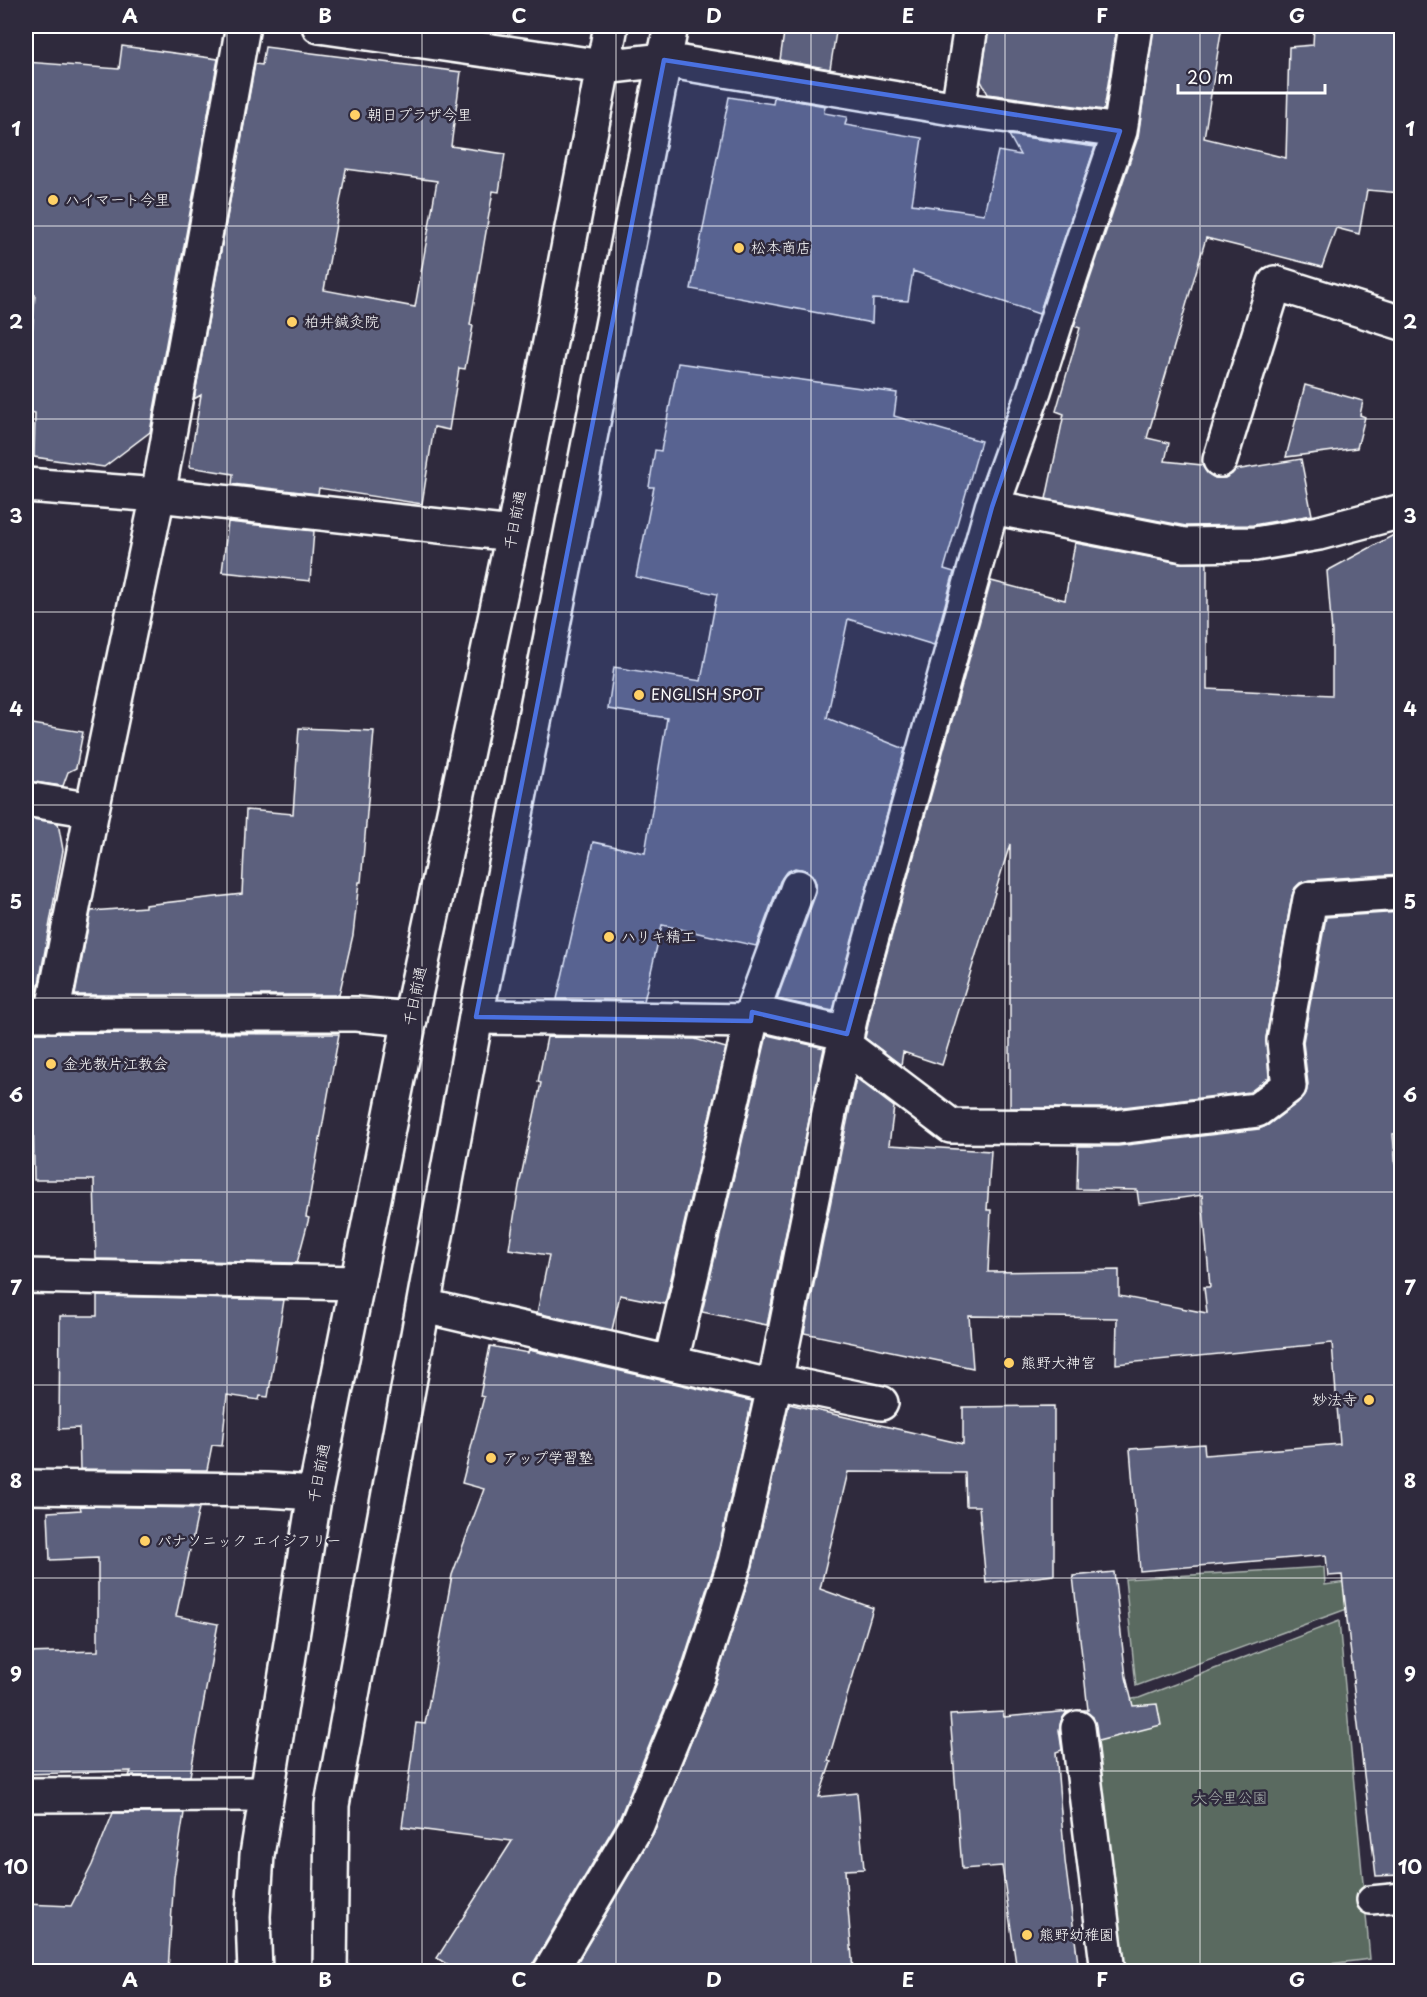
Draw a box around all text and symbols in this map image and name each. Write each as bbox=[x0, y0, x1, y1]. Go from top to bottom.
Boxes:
text: A bbox=[122, 0, 138, 30]
text: B bbox=[318, 0, 332, 30]
text: C bbox=[511, 0, 527, 30]
text: D bbox=[706, 0, 722, 30]
text: E bbox=[902, 0, 914, 30]
text: F bbox=[1096, 0, 1108, 30]
text: G bbox=[1289, 0, 1305, 30]
scale bar bbox=[1178, 57, 1325, 95]
text: 20 m bbox=[1187, 63, 1233, 90]
place label: 朝日プラザ今里 bbox=[367, 102, 472, 125]
marker: 朝日プラザ今里 bbox=[348, 108, 362, 122]
text: 1 bbox=[11, 113, 21, 143]
text: 1 bbox=[1405, 113, 1415, 143]
place label: ハイマート今里 bbox=[65, 187, 170, 210]
marker: ハイマート今里 bbox=[46, 193, 60, 207]
place label: 松本商店 bbox=[751, 235, 811, 258]
marker: 松本商店 bbox=[732, 241, 746, 255]
text: 2 bbox=[9, 306, 23, 336]
text: 2 bbox=[1403, 306, 1417, 336]
place label: 柏井鍼灸院 bbox=[304, 309, 379, 332]
marker: 柏井鍼灸院 bbox=[285, 315, 299, 329]
street label: 千日前通 bbox=[497, 488, 531, 551]
text: 3 bbox=[9, 500, 23, 530]
text: 3 bbox=[1403, 500, 1417, 530]
place label: ENGLISH SPOT bbox=[651, 682, 764, 705]
marker: ENGLISH SPOT bbox=[632, 688, 646, 702]
text: 4 bbox=[9, 693, 23, 723]
text: 4 bbox=[1403, 693, 1417, 723]
text: 5 bbox=[10, 886, 22, 916]
text: 5 bbox=[1404, 886, 1416, 916]
place label: ハリキ精工 bbox=[621, 924, 696, 947]
marker: ハリキ精工 bbox=[602, 930, 616, 944]
street label: 千日前通 bbox=[396, 964, 431, 1027]
place label: 金光教片江教会 bbox=[63, 1051, 168, 1074]
marker: 金光教片江教会 bbox=[44, 1057, 58, 1071]
text: 6 bbox=[9, 1079, 23, 1109]
text: 6 bbox=[1403, 1079, 1417, 1109]
text: 7 bbox=[10, 1272, 22, 1302]
text: 7 bbox=[1404, 1272, 1416, 1302]
place label: 熊野大神宮 bbox=[1021, 1350, 1096, 1373]
marker: 熊野大神宮 bbox=[1002, 1356, 1016, 1370]
place label: 妙法寺 bbox=[1312, 1387, 1357, 1410]
marker: 妙法寺 bbox=[1362, 1393, 1376, 1407]
street label: 千日前通 bbox=[301, 1441, 335, 1504]
place label: アップ学習塾 bbox=[503, 1445, 593, 1468]
marker: アップ学習塾 bbox=[484, 1451, 498, 1465]
text: 8 bbox=[10, 1465, 22, 1495]
text: 8 bbox=[1404, 1465, 1416, 1495]
place label: パナソニック エイジフリー bbox=[157, 1528, 342, 1551]
marker: パナソニック エイジフリー bbox=[138, 1534, 152, 1548]
text: 9 bbox=[10, 1658, 22, 1688]
text: 9 bbox=[1404, 1658, 1416, 1688]
park label: 大今里公園 bbox=[1192, 1785, 1268, 1808]
text: 10 bbox=[4, 1851, 28, 1881]
text: 10 bbox=[1398, 1851, 1422, 1881]
place label: 熊野幼稚園 bbox=[1039, 1922, 1114, 1945]
marker: 熊野幼稚園 bbox=[1020, 1928, 1034, 1942]
text: A bbox=[122, 1964, 138, 1994]
text: B bbox=[318, 1964, 332, 1994]
text: C bbox=[511, 1964, 527, 1994]
text: D bbox=[706, 1964, 722, 1994]
text: E bbox=[902, 1964, 914, 1994]
text: F bbox=[1096, 1964, 1108, 1994]
text: G bbox=[1289, 1964, 1305, 1994]

